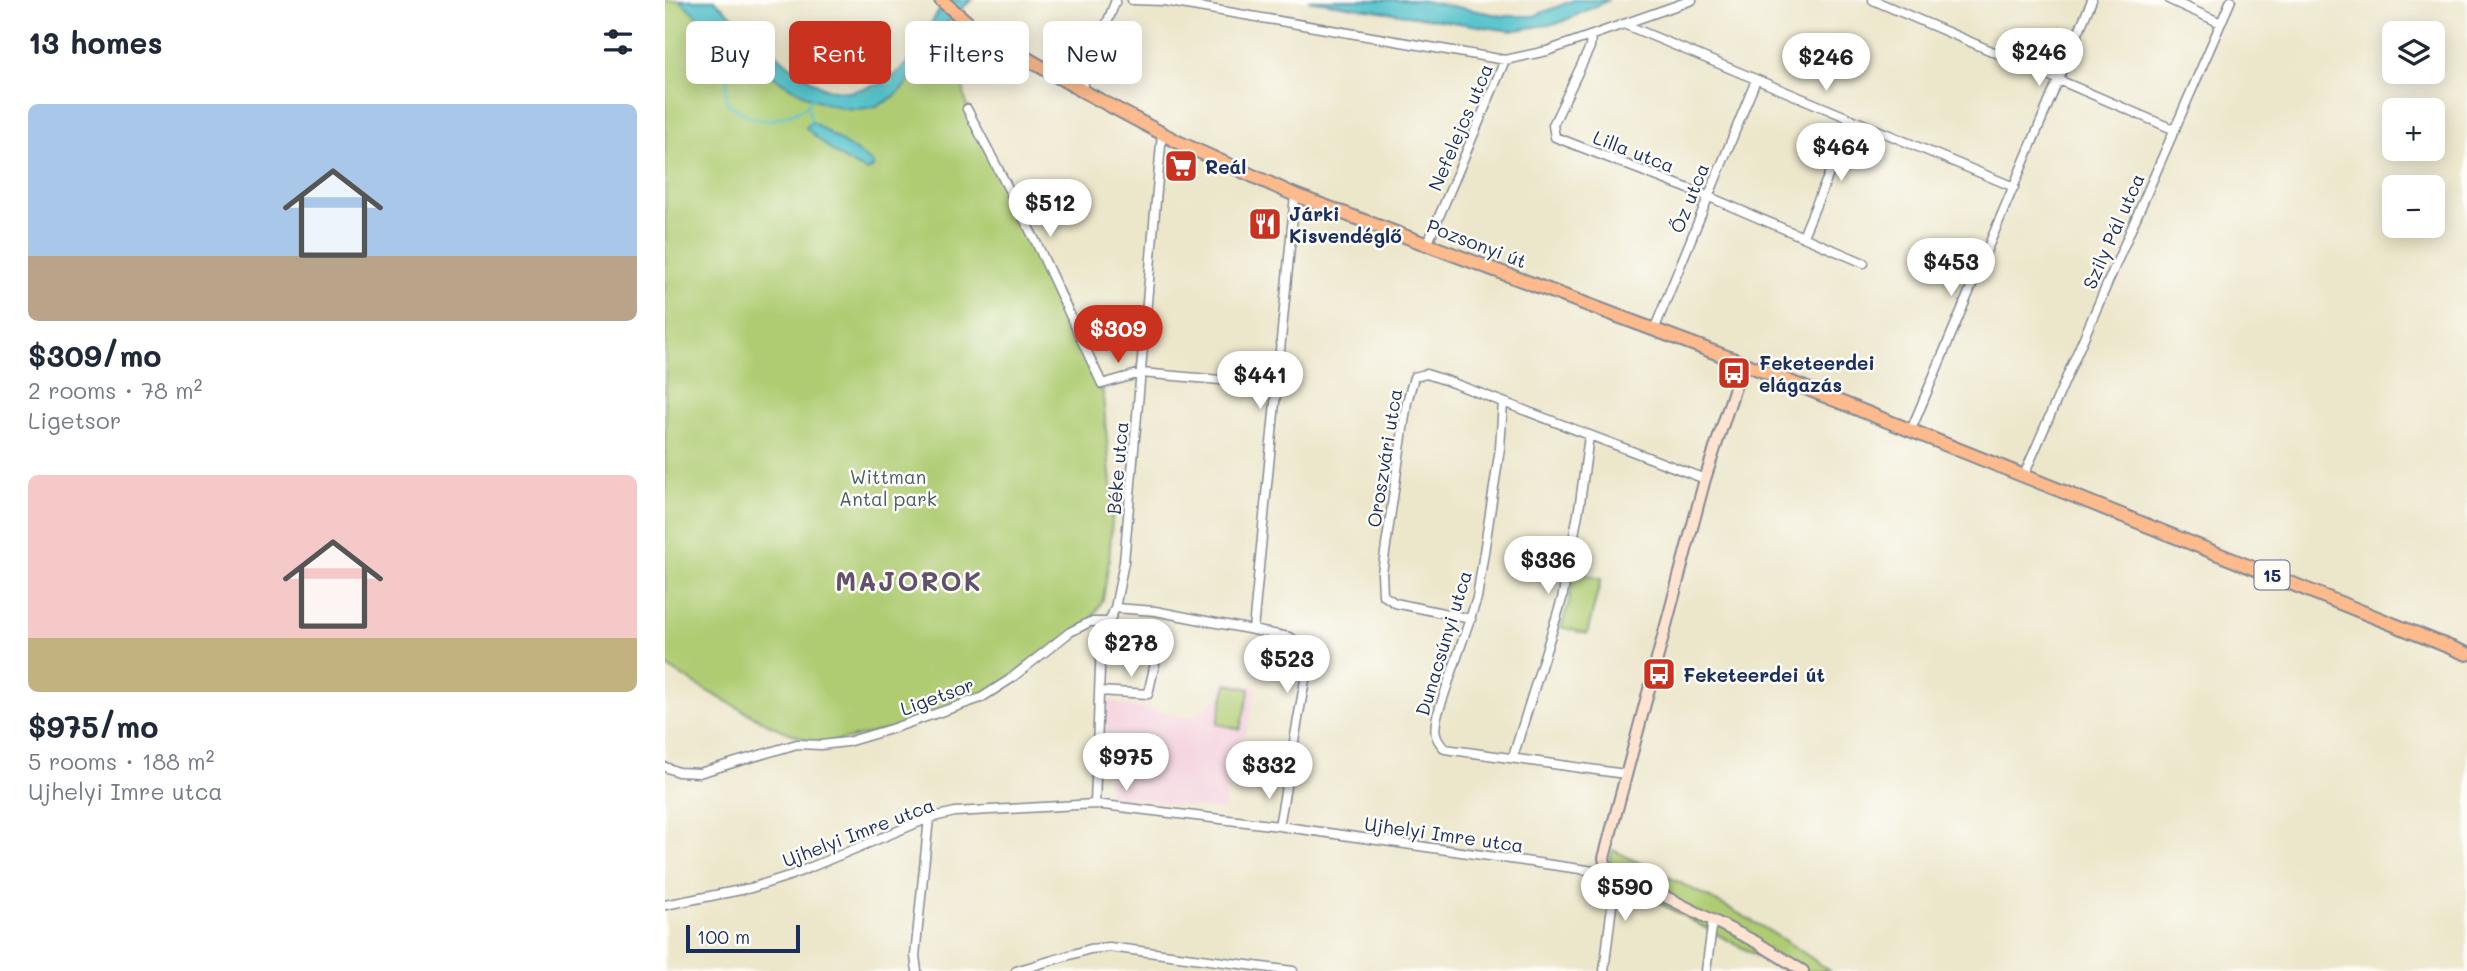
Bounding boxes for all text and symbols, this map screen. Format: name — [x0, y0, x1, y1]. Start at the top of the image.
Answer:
chip: Buy — [686, 21, 775, 84]
chip: Rent — [789, 21, 891, 84]
chip: Filters — [905, 21, 1029, 84]
chip: New — [1043, 21, 1142, 84]
map controls — [2382, 21, 2445, 238]
button: layers — [2382, 21, 2445, 84]
text: 13 homes — [28, 22, 163, 62]
icon: filters — [599, 23, 637, 61]
pin: $246 — [1998, 28, 2080, 88]
pin: $246 — [1785, 34, 1867, 93]
text: $246 — [2011, 36, 2067, 66]
text: $246 — [1798, 41, 1854, 71]
street label: Nefelejcs utca — [1422, 59, 1498, 195]
button: + — [2382, 98, 2445, 161]
street label: Lilla utca — [1590, 124, 1678, 178]
pin: $464 — [1800, 124, 1882, 183]
text: $464 — [1812, 131, 1870, 161]
supermarket icon: Reál — [1162, 147, 1200, 185]
icon: home — [270, 150, 396, 276]
place label: Reál — [1205, 154, 1246, 179]
street label: Őz utca — [1664, 159, 1714, 237]
street label: Szily Pál utca — [2076, 169, 2150, 293]
button: − — [2382, 175, 2445, 238]
pin: $512 — [1009, 180, 1091, 239]
text: $512 — [1025, 187, 1075, 217]
place label: Járki Kisvendéglő — [1289, 201, 1402, 248]
restaurant icon: Járki Kisvendéglő — [1246, 205, 1284, 243]
street label: Pozsonyi út — [1423, 213, 1531, 273]
pin: $453 — [1910, 238, 1992, 298]
text: $453 — [1923, 246, 1979, 276]
pin: $309 — [1077, 306, 1159, 365]
text: $309 — [1090, 313, 1146, 343]
text: $309/mo — [28, 335, 161, 375]
place label: Feketeerdei elágazás — [1759, 350, 1875, 397]
pin: $441 — [1219, 352, 1301, 411]
bus stop icon: Feketeerdei elágazás — [1715, 354, 1753, 392]
text: $441 — [1233, 359, 1287, 389]
text: 2 rooms · 78 m² — [28, 375, 202, 405]
street label: Oroszvári utca — [1361, 387, 1407, 529]
text: Ligetsor — [28, 405, 121, 435]
street label: Béke utca — [1100, 420, 1134, 516]
park label: Wittman Antal park — [839, 464, 937, 511]
icon: home — [270, 521, 396, 647]
pin: $336 — [1507, 536, 1589, 596]
text: $336 — [1520, 544, 1576, 574]
road number: 15 — [2255, 560, 2289, 590]
district label: MAJOROK — [835, 564, 983, 598]
street label: Dunacsúnyi utca — [1409, 567, 1477, 719]
pin: $278 — [1090, 620, 1172, 679]
text: $278 — [1104, 627, 1158, 657]
pin: $523 — [1246, 636, 1328, 695]
text: $523 — [1260, 643, 1314, 673]
bus stop icon: Feketeerdei út — [1640, 655, 1678, 693]
place label: Feketeerdei út — [1683, 662, 1825, 687]
street label: Ligetsor — [897, 671, 977, 721]
text: $975/mo — [28, 706, 158, 746]
pin: $975 — [1085, 734, 1167, 793]
text: $975 — [1099, 741, 1153, 771]
pin: $332 — [1228, 742, 1310, 801]
text: 5 rooms · 188 m² — [28, 746, 214, 776]
text: $332 — [1242, 749, 1296, 779]
text: Ujhelyi Imre utca — [28, 776, 223, 806]
street label: Ujhelyi Imre utca — [778, 792, 938, 872]
street label: Ujhelyi Imre utca — [1363, 810, 1525, 858]
pin: $590 — [1584, 864, 1666, 923]
text: $590 — [1597, 871, 1653, 901]
scale bar — [686, 922, 800, 954]
text: 100 m — [697, 924, 750, 949]

